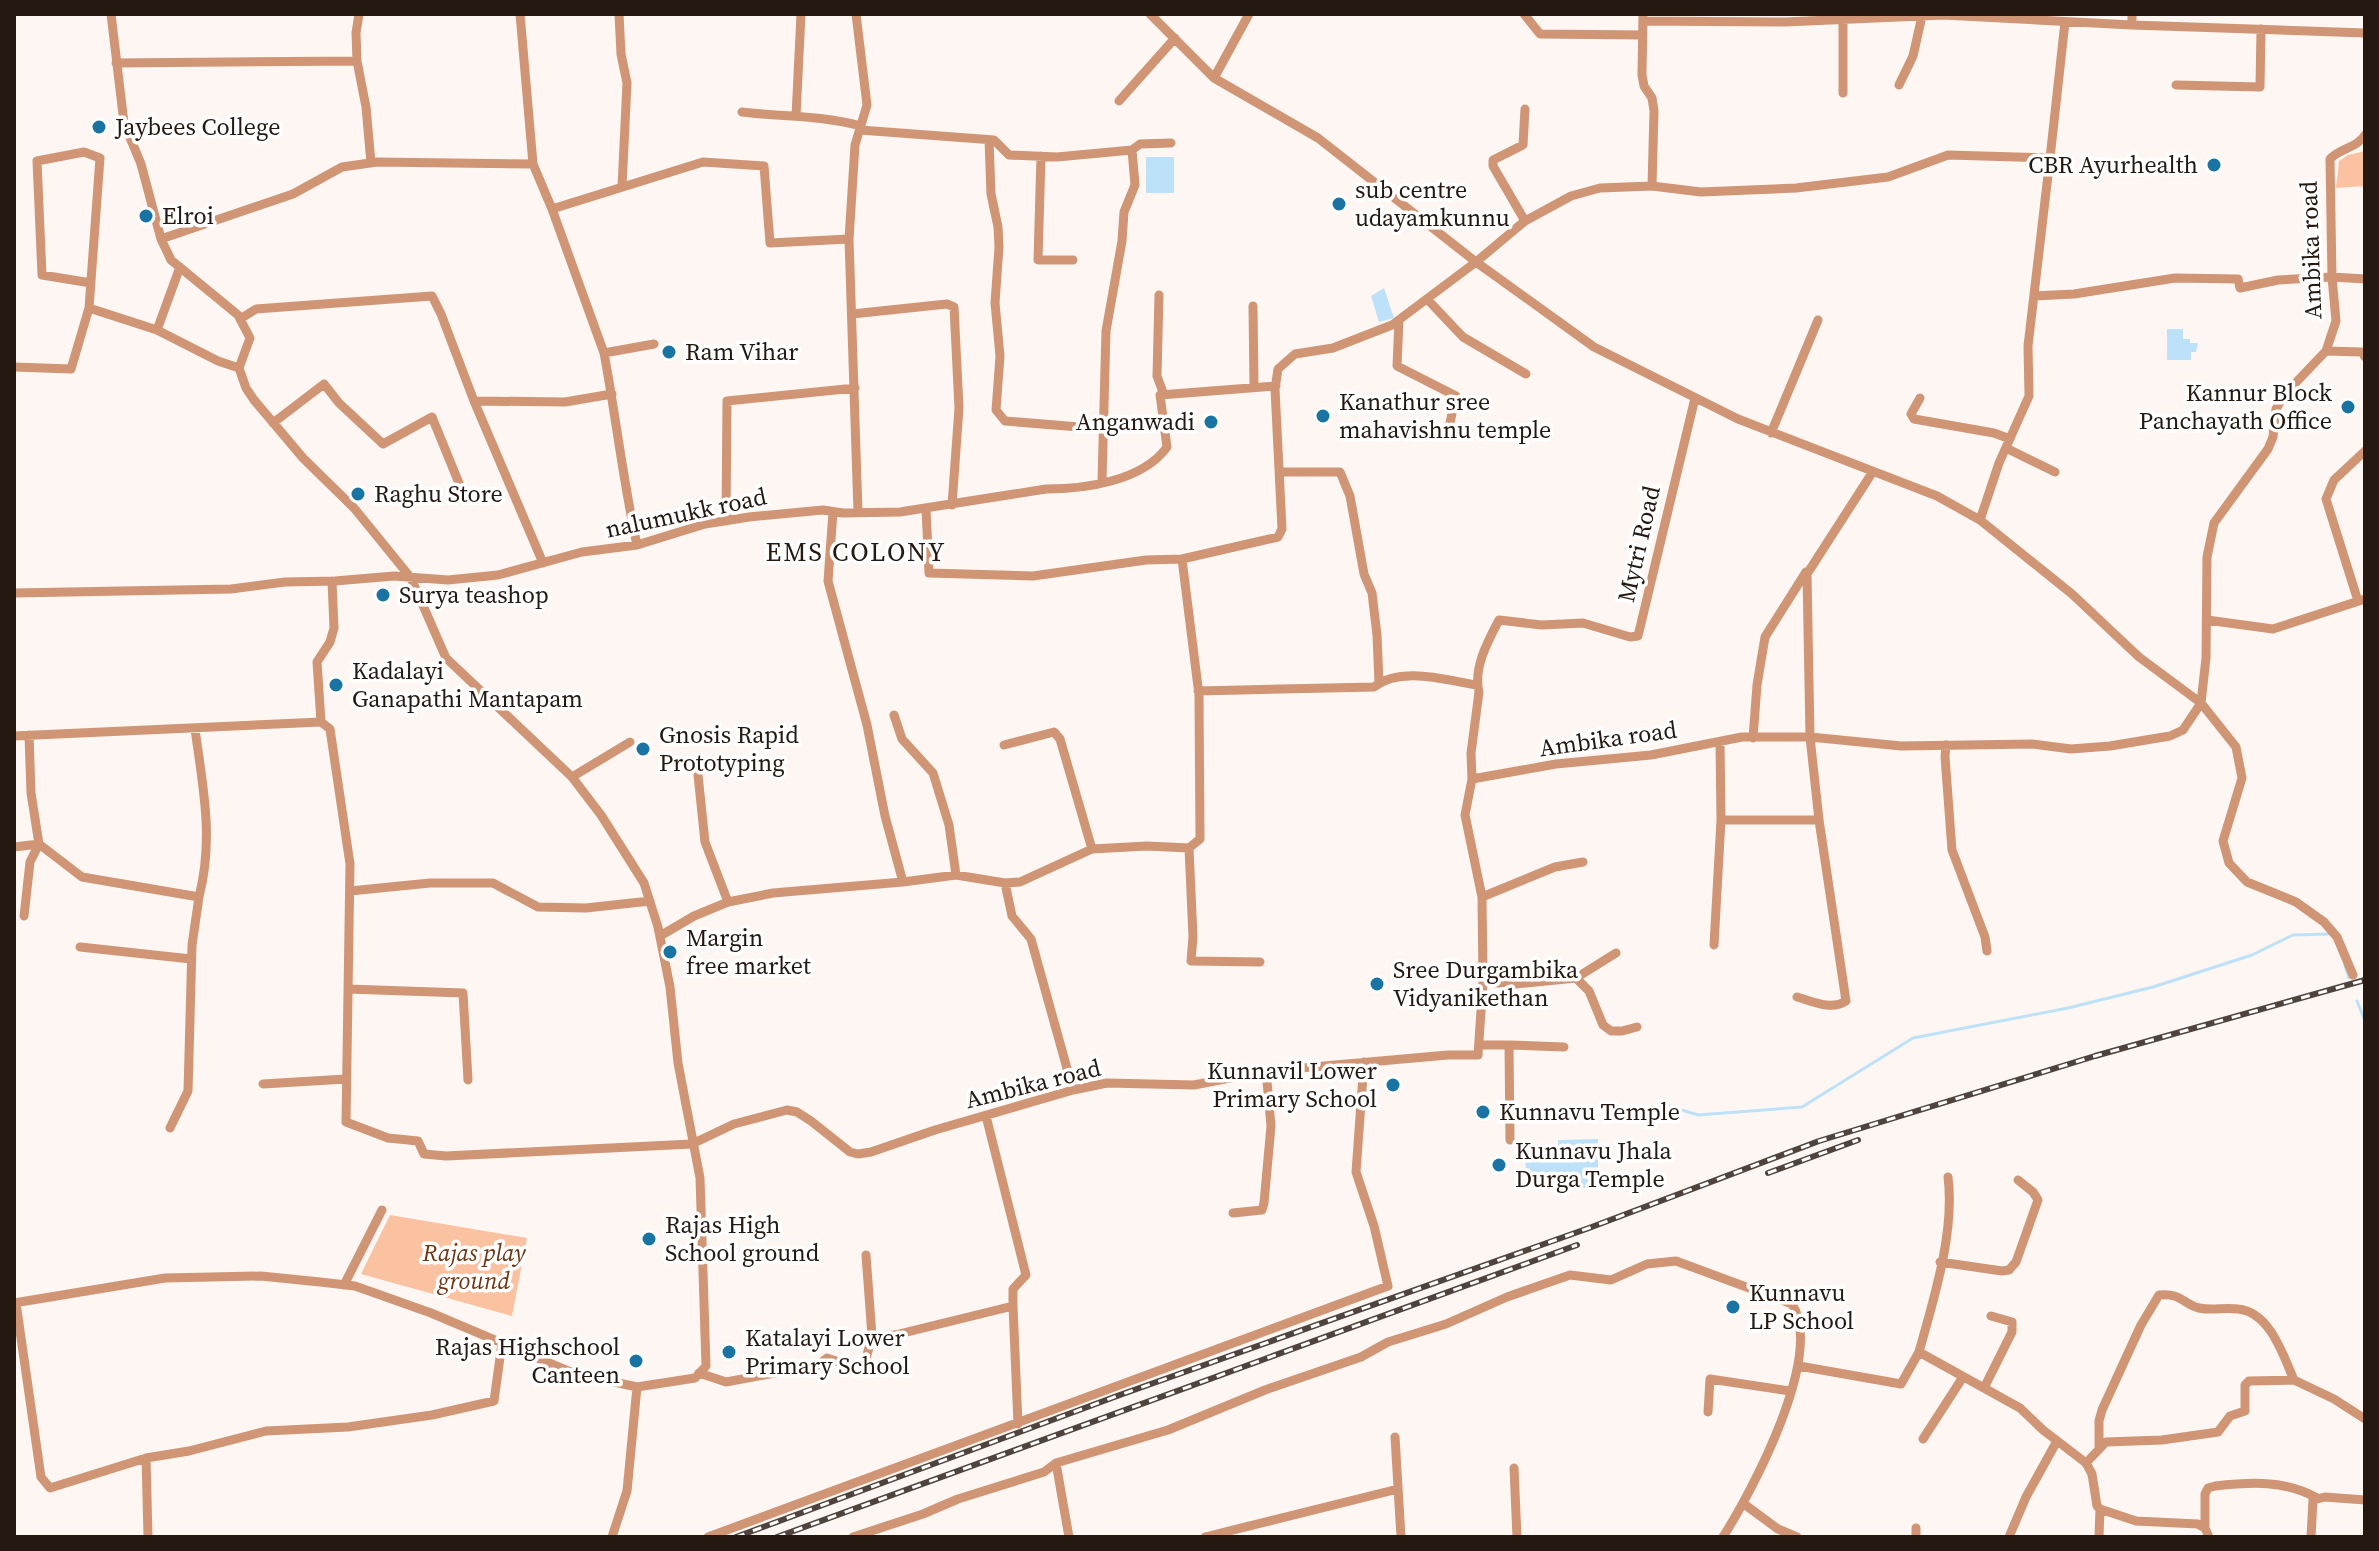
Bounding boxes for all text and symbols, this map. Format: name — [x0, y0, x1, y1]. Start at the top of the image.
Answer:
place label: Jaybees College — [114, 110, 281, 143]
marker: Jaybees College — [90, 118, 108, 136]
place label: CBR Ayurhealth — [2028, 148, 2198, 181]
marker: CBR Ayurhealth — [2205, 156, 2223, 174]
place label: sub centre udayamkunnu — [1355, 173, 1510, 234]
street label: Ambika road — [2292, 180, 2329, 320]
marker: sub centre udayamkunnu — [1330, 195, 1348, 213]
place label: Elroi — [162, 199, 214, 232]
marker: Elroi — [137, 207, 155, 225]
place label: Ram Vihar — [685, 335, 799, 368]
marker: Ram Vihar — [660, 343, 678, 361]
place label: Kannur Block Panchayath Office — [2139, 376, 2333, 437]
place label: Kanathur sree mahavishnu temple — [1339, 385, 1551, 446]
marker: Kannur Block Panchayath Office — [2339, 398, 2357, 416]
place label: Anganwadi — [1076, 405, 1195, 438]
marker: Kanathur sree mahavishnu temple — [1314, 407, 1332, 425]
marker: Anganwadi — [1202, 413, 1220, 431]
place label: Raghu Store — [374, 477, 503, 510]
street label: nalumukk road — [602, 479, 770, 546]
street label: Mytri Road — [1609, 482, 1668, 605]
marker: Raghu Store — [349, 485, 367, 503]
district label: EMS COLONY — [765, 534, 947, 570]
place label: Surya teashop — [399, 578, 549, 611]
marker: Surya teashop — [374, 586, 392, 604]
place label: Kadalayi Ganapathi Mantapam — [352, 654, 583, 715]
marker: Kadalayi Ganapathi Mantapam — [327, 676, 345, 694]
street label: Ambika road — [1537, 712, 1679, 764]
place label: Gnosis Rapid Prototyping — [659, 718, 799, 779]
marker: Gnosis Rapid Prototyping — [634, 740, 652, 758]
place label: Margin free market — [686, 921, 811, 982]
marker: Margin free market — [661, 943, 679, 961]
place label: Sree Durgambika Vidyanikethan — [1393, 953, 1579, 1014]
marker: Sree Durgambika Vidyanikethan — [1368, 975, 1386, 993]
street label: Ambika road — [962, 1051, 1104, 1116]
place label: Kunnavil Lower Primary School — [1207, 1054, 1377, 1115]
marker: Kunnavil Lower Primary School — [1384, 1076, 1402, 1094]
place label: Kunnavu Temple — [1499, 1095, 1680, 1128]
marker: Kunnavu Temple — [1474, 1103, 1492, 1121]
place label: Kunnavu Jhala Durga Temple — [1515, 1134, 1673, 1195]
marker: Kunnavu Jhala Durga Temple — [1490, 1156, 1508, 1174]
place label: Rajas High School ground — [665, 1208, 820, 1269]
marker: Rajas High School ground — [640, 1230, 658, 1248]
park label: Rajas play ground — [421, 1236, 526, 1297]
place label: Kunnavu LP School — [1749, 1276, 1854, 1337]
marker: Kunnavu LP School — [1724, 1298, 1742, 1316]
place label: Katalayi Lower Primary School — [745, 1321, 910, 1382]
place label: Rajas Highschool Canteen — [435, 1330, 620, 1391]
marker: Katalayi Lower Primary School — [720, 1343, 738, 1361]
marker: Rajas Highschool Canteen — [627, 1352, 645, 1370]

